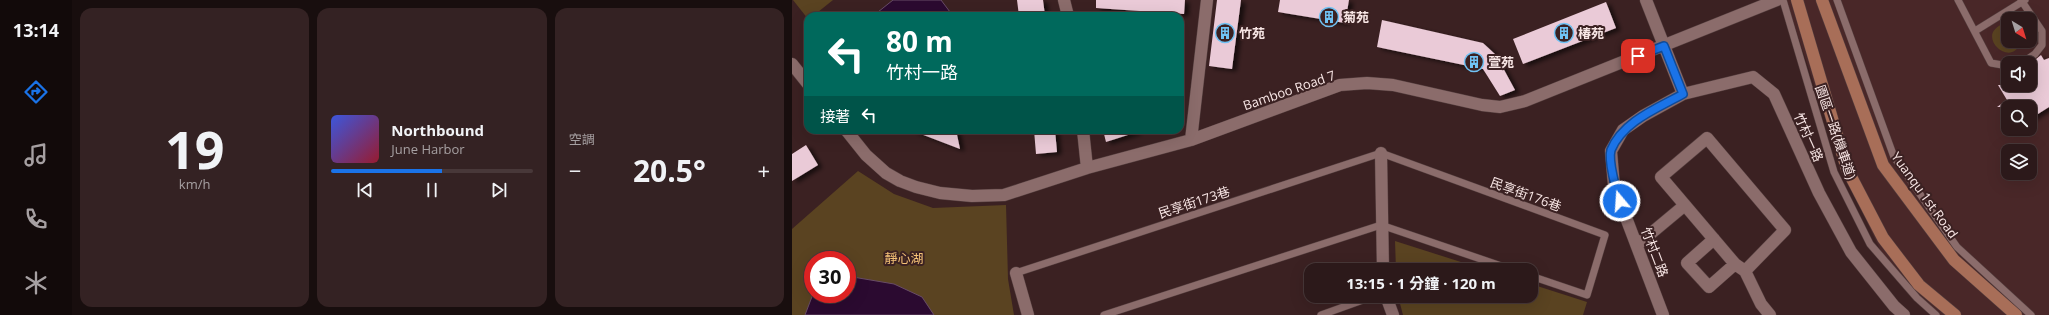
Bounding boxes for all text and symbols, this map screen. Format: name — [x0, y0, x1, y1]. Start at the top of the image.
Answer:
building icon: 菊苑 — [1318, 6, 1340, 28]
place label: 菊苑 — [1343, 8, 1369, 26]
north arrow — [2001, 12, 2037, 48]
map controls — [2001, 12, 2037, 180]
text: 13:14 — [13, 18, 59, 42]
text: 80 m — [886, 22, 953, 60]
building icon: 竹苑 — [1214, 22, 1236, 44]
building icon: 椿苑 — [1553, 22, 1575, 44]
place label: 竹苑 — [1239, 24, 1265, 42]
place label: 椿苑 — [1578, 24, 1604, 42]
icon: left — [820, 28, 872, 80]
pin — [1621, 39, 1655, 73]
icon: arrive — [1627, 45, 1649, 67]
building icon: 萱苑 — [1463, 51, 1485, 73]
place label: 萱苑 — [1488, 53, 1514, 71]
button: sound — [2001, 56, 2037, 92]
text: 竹村一路 — [886, 60, 958, 84]
street label: Bamboo Road 7 — [1240, 66, 1338, 114]
icon: directions — [22, 78, 50, 106]
street label: 園區一路(機車道) — [1811, 82, 1861, 182]
button: search — [2001, 100, 2037, 136]
icon: left — [858, 104, 880, 126]
text: 接著 — [820, 106, 850, 126]
street label: 竹村一路 — [1790, 110, 1828, 164]
text: 19 — [165, 113, 224, 184]
text: Northbound — [391, 120, 484, 140]
text: 空調 — [569, 130, 595, 148]
text: June Harbor — [391, 140, 465, 158]
icon: music — [22, 141, 50, 169]
button: layers — [2001, 144, 2037, 180]
street label: Yuanqu 1st Road — [1888, 148, 1962, 242]
text: 20.5° — [633, 150, 706, 191]
text: − — [569, 155, 581, 185]
text: + — [757, 155, 770, 185]
street label: 民享街176巷 — [1488, 173, 1564, 215]
text: km/h — [179, 175, 210, 193]
icon: previous — [354, 179, 376, 201]
icon: pause — [421, 179, 443, 201]
icon: next — [488, 179, 510, 201]
position arrow — [1599, 180, 1641, 222]
street label: 民享街173巷 — [1156, 182, 1232, 222]
icon: phone — [22, 205, 50, 233]
street label: 竹村二路 — [1637, 224, 1673, 280]
park label: 靜心湖 — [884, 249, 924, 267]
speed limit sign: 30 — [804, 251, 856, 303]
icon: climate — [22, 269, 50, 297]
text: 13:15 · 1 分鐘 · 120 m — [1346, 273, 1496, 293]

